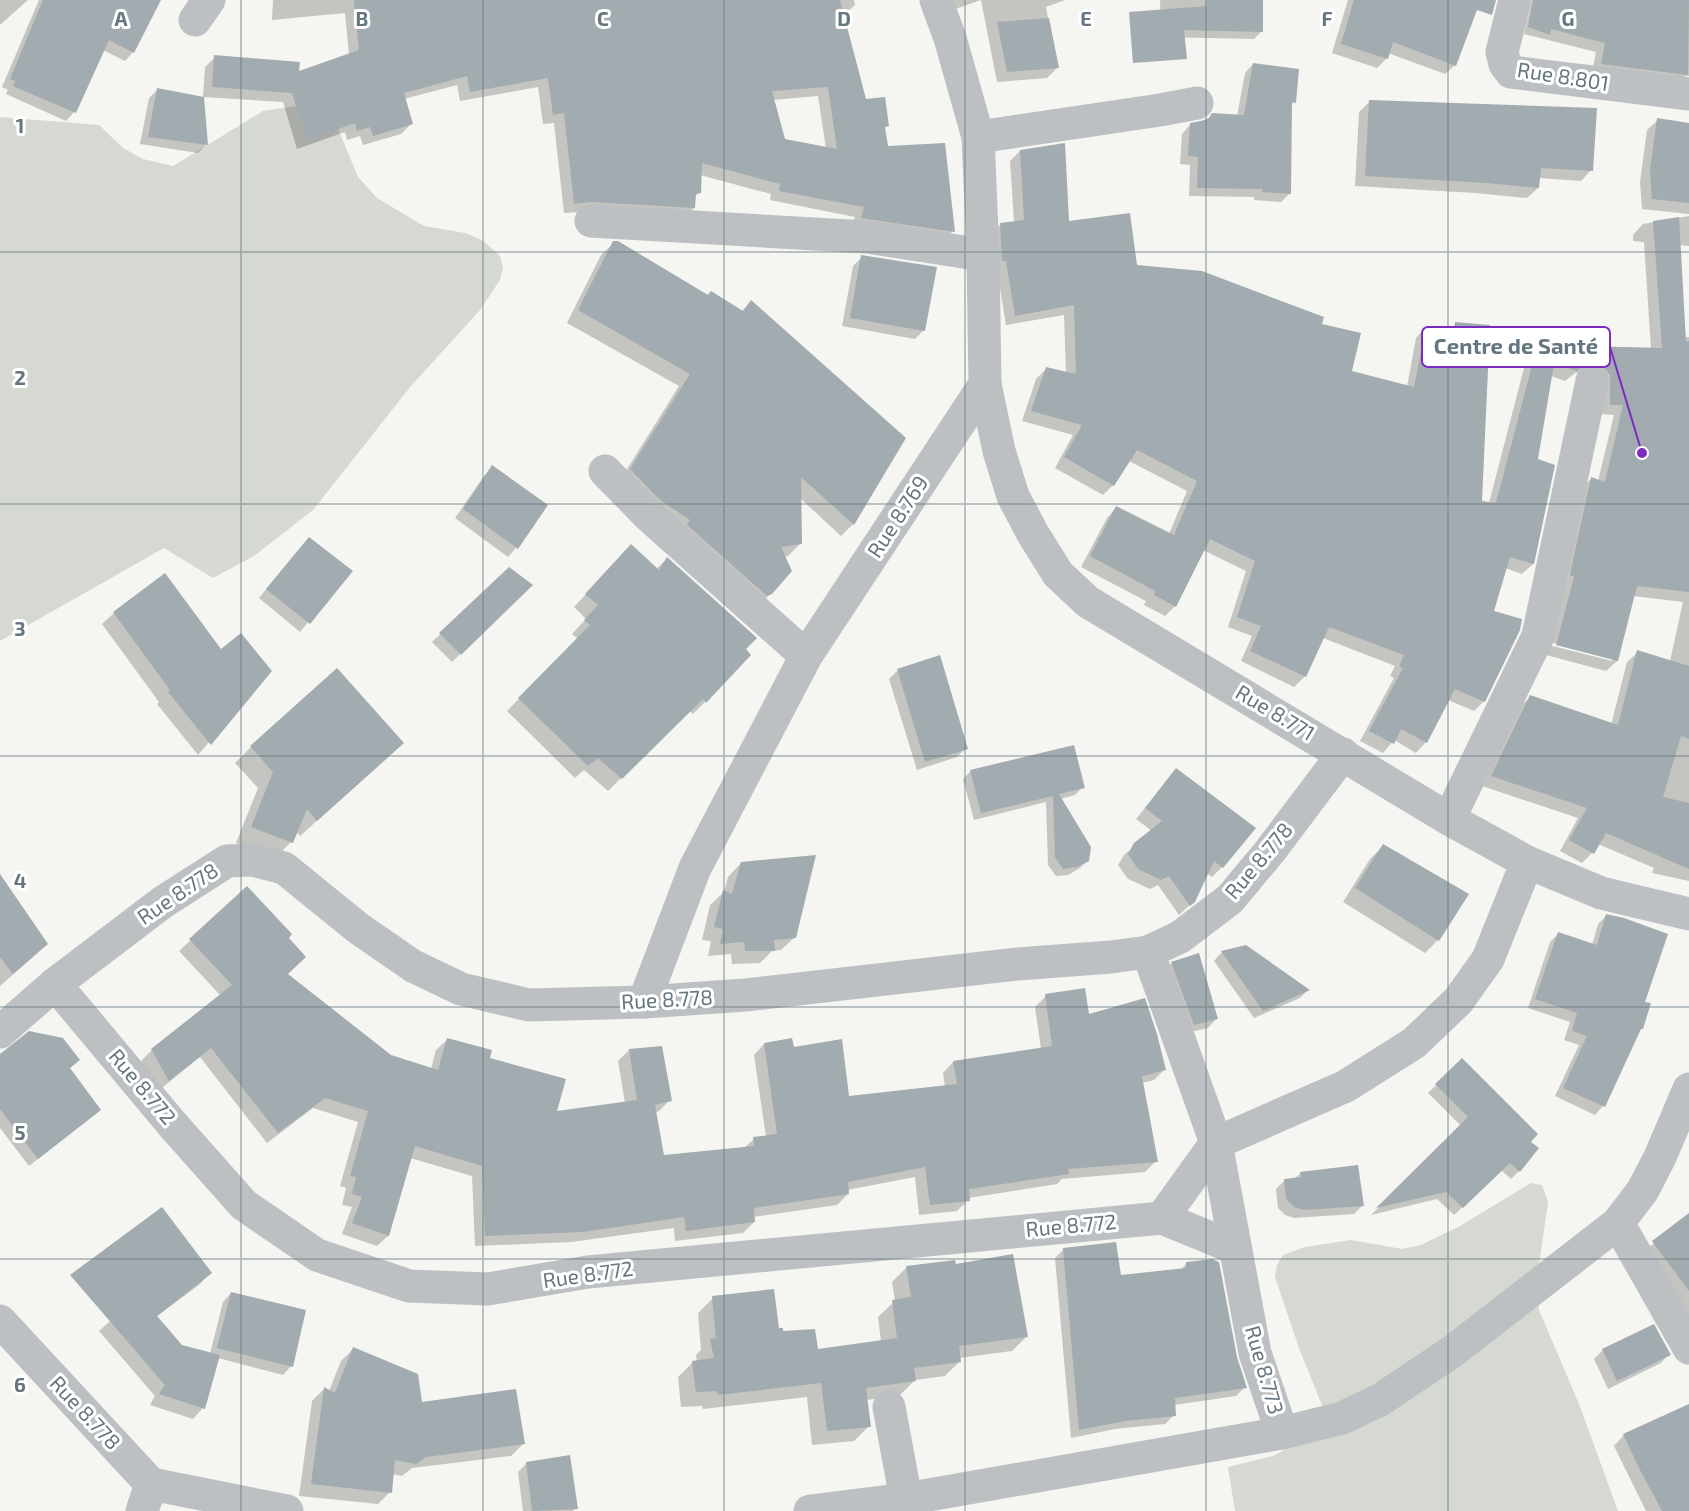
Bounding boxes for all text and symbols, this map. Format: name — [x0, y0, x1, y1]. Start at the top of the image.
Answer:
text: A — [114, 6, 128, 30]
text: B — [356, 6, 368, 30]
text: C — [597, 6, 609, 30]
text: D — [837, 6, 851, 30]
text: E — [1080, 6, 1092, 30]
text: F — [1321, 6, 1333, 30]
text: G — [1562, 6, 1574, 30]
street label: Rue 8.801 — [1516, 56, 1611, 95]
text: 1 — [16, 113, 24, 137]
callout: Centre de Santé — [1422, 327, 1610, 367]
text: Centre de Santé — [1434, 332, 1598, 358]
text: 2 — [14, 365, 26, 389]
street label: Rue 8.769 — [861, 471, 932, 562]
text: 3 — [14, 616, 26, 640]
street label: Rue 8.771 — [1232, 678, 1320, 745]
street label: Rue 8.778 — [1219, 817, 1297, 903]
street label: Rue 8.778 — [132, 857, 222, 929]
text: 4 — [14, 868, 27, 892]
street label: Rue 8.778 — [620, 984, 713, 1013]
street label: Rue 8.772 — [104, 1043, 182, 1129]
text: 5 — [14, 1120, 26, 1144]
street label: Rue 8.772 — [1024, 1208, 1117, 1241]
street label: Rue 8.772 — [541, 1255, 635, 1292]
street label: Rue 8.773 — [1241, 1322, 1290, 1417]
street label: Rue 8.778 — [46, 1370, 127, 1454]
text: 6 — [14, 1372, 26, 1396]

